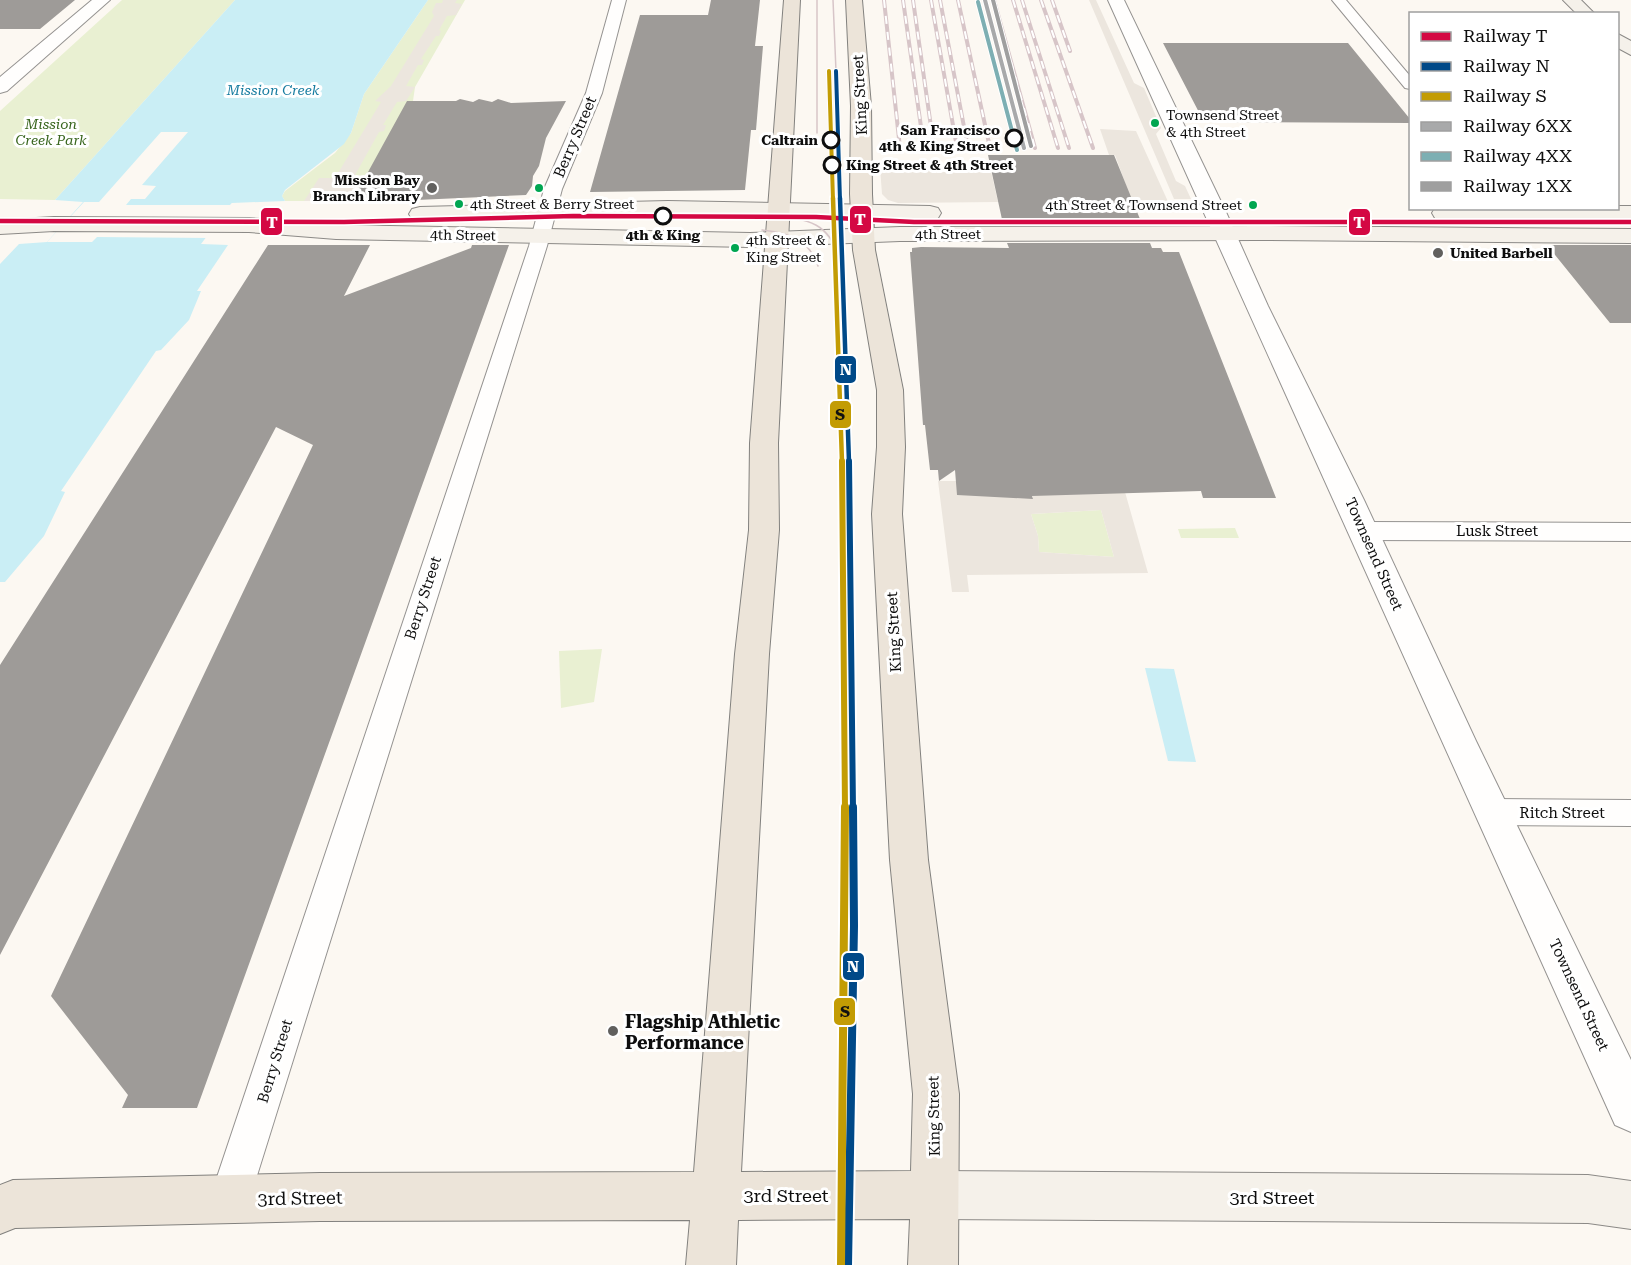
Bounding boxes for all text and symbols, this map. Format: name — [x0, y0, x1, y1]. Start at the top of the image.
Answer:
legend — [1409, 12, 1619, 210]
text: Railway T — [1463, 25, 1548, 46]
street label: King Street — [849, 54, 871, 136]
text: Railway N — [1463, 55, 1550, 76]
water label: Mission Creek — [226, 82, 320, 98]
text: Railway S — [1463, 85, 1547, 106]
street label: Berry Street — [550, 93, 600, 180]
place label: Townsend Street & 4th Street — [1166, 107, 1279, 140]
text: Railway 6XX — [1463, 115, 1572, 136]
park label: Mission Creek Park — [15, 116, 87, 148]
marker: Townsend Street & 4th Street — [1149, 117, 1161, 129]
place label: San Francisco 4th & King Street — [879, 122, 1000, 154]
marker: San Francisco 4th & King Street — [1005, 129, 1023, 147]
marker: Caltrain — [822, 131, 840, 149]
place label: Caltrain — [761, 132, 819, 148]
text: Railway 4XX — [1463, 145, 1572, 166]
marker: King Street & 4th Street — [823, 156, 841, 174]
place label: King Street & 4th Street — [846, 157, 1014, 173]
place label: Mission Bay Branch Library — [313, 172, 421, 204]
text: Railway 1XX — [1463, 175, 1572, 196]
marker: Mission Bay Branch Library — [425, 181, 439, 195]
unlabelled marker — [533, 182, 545, 194]
place label: 4th Street & Berry Street — [470, 196, 634, 212]
place label: 4th Street & Townsend Street — [1045, 197, 1242, 213]
marker: 4th Street & Berry Street — [453, 198, 465, 210]
marker: 4th Street & Townsend Street — [1247, 199, 1259, 211]
line badge: T — [849, 205, 872, 234]
line badge: T — [260, 207, 283, 236]
marker: 4th & King — [654, 207, 672, 225]
line badge: T — [1348, 208, 1371, 236]
text: T — [854, 210, 866, 229]
text: T — [266, 213, 278, 232]
text: T — [1353, 213, 1365, 232]
street label: 4th Street — [430, 226, 496, 244]
street label: 4th Street — [915, 226, 981, 242]
place label: 4th & King — [626, 227, 701, 243]
place label: 4th Street & King Street — [746, 232, 826, 265]
marker: 4th Street & King Street — [729, 242, 741, 254]
place label: United Barbell — [1450, 245, 1553, 261]
marker: United Barbell — [1431, 246, 1445, 260]
line badge: N — [834, 355, 857, 384]
text: N — [840, 360, 852, 379]
line badge: S — [829, 400, 852, 429]
text: S — [835, 405, 845, 424]
street label: Townsend Street — [1341, 495, 1407, 613]
street label: Lusk Street — [1456, 522, 1538, 540]
street label: Berry Street — [401, 554, 445, 642]
street label: King Street — [883, 591, 905, 673]
street label: Ritch Street — [1519, 804, 1605, 822]
street label: Townsend Street — [1545, 936, 1613, 1054]
line badge: N — [842, 952, 865, 981]
text: N — [847, 957, 859, 976]
line badge: S — [833, 997, 856, 1026]
text: S — [840, 1002, 850, 1021]
place label: Flagship Athletic Performance — [625, 1011, 780, 1053]
street label: Berry Street — [254, 1017, 296, 1105]
marker: Flagship Athletic Performance — [606, 1024, 620, 1038]
street label: King Street — [924, 1075, 944, 1157]
street label: 3rd Street — [743, 1185, 829, 1206]
street label: 3rd Street — [257, 1187, 343, 1209]
street label: 3rd Street — [1229, 1187, 1315, 1208]

